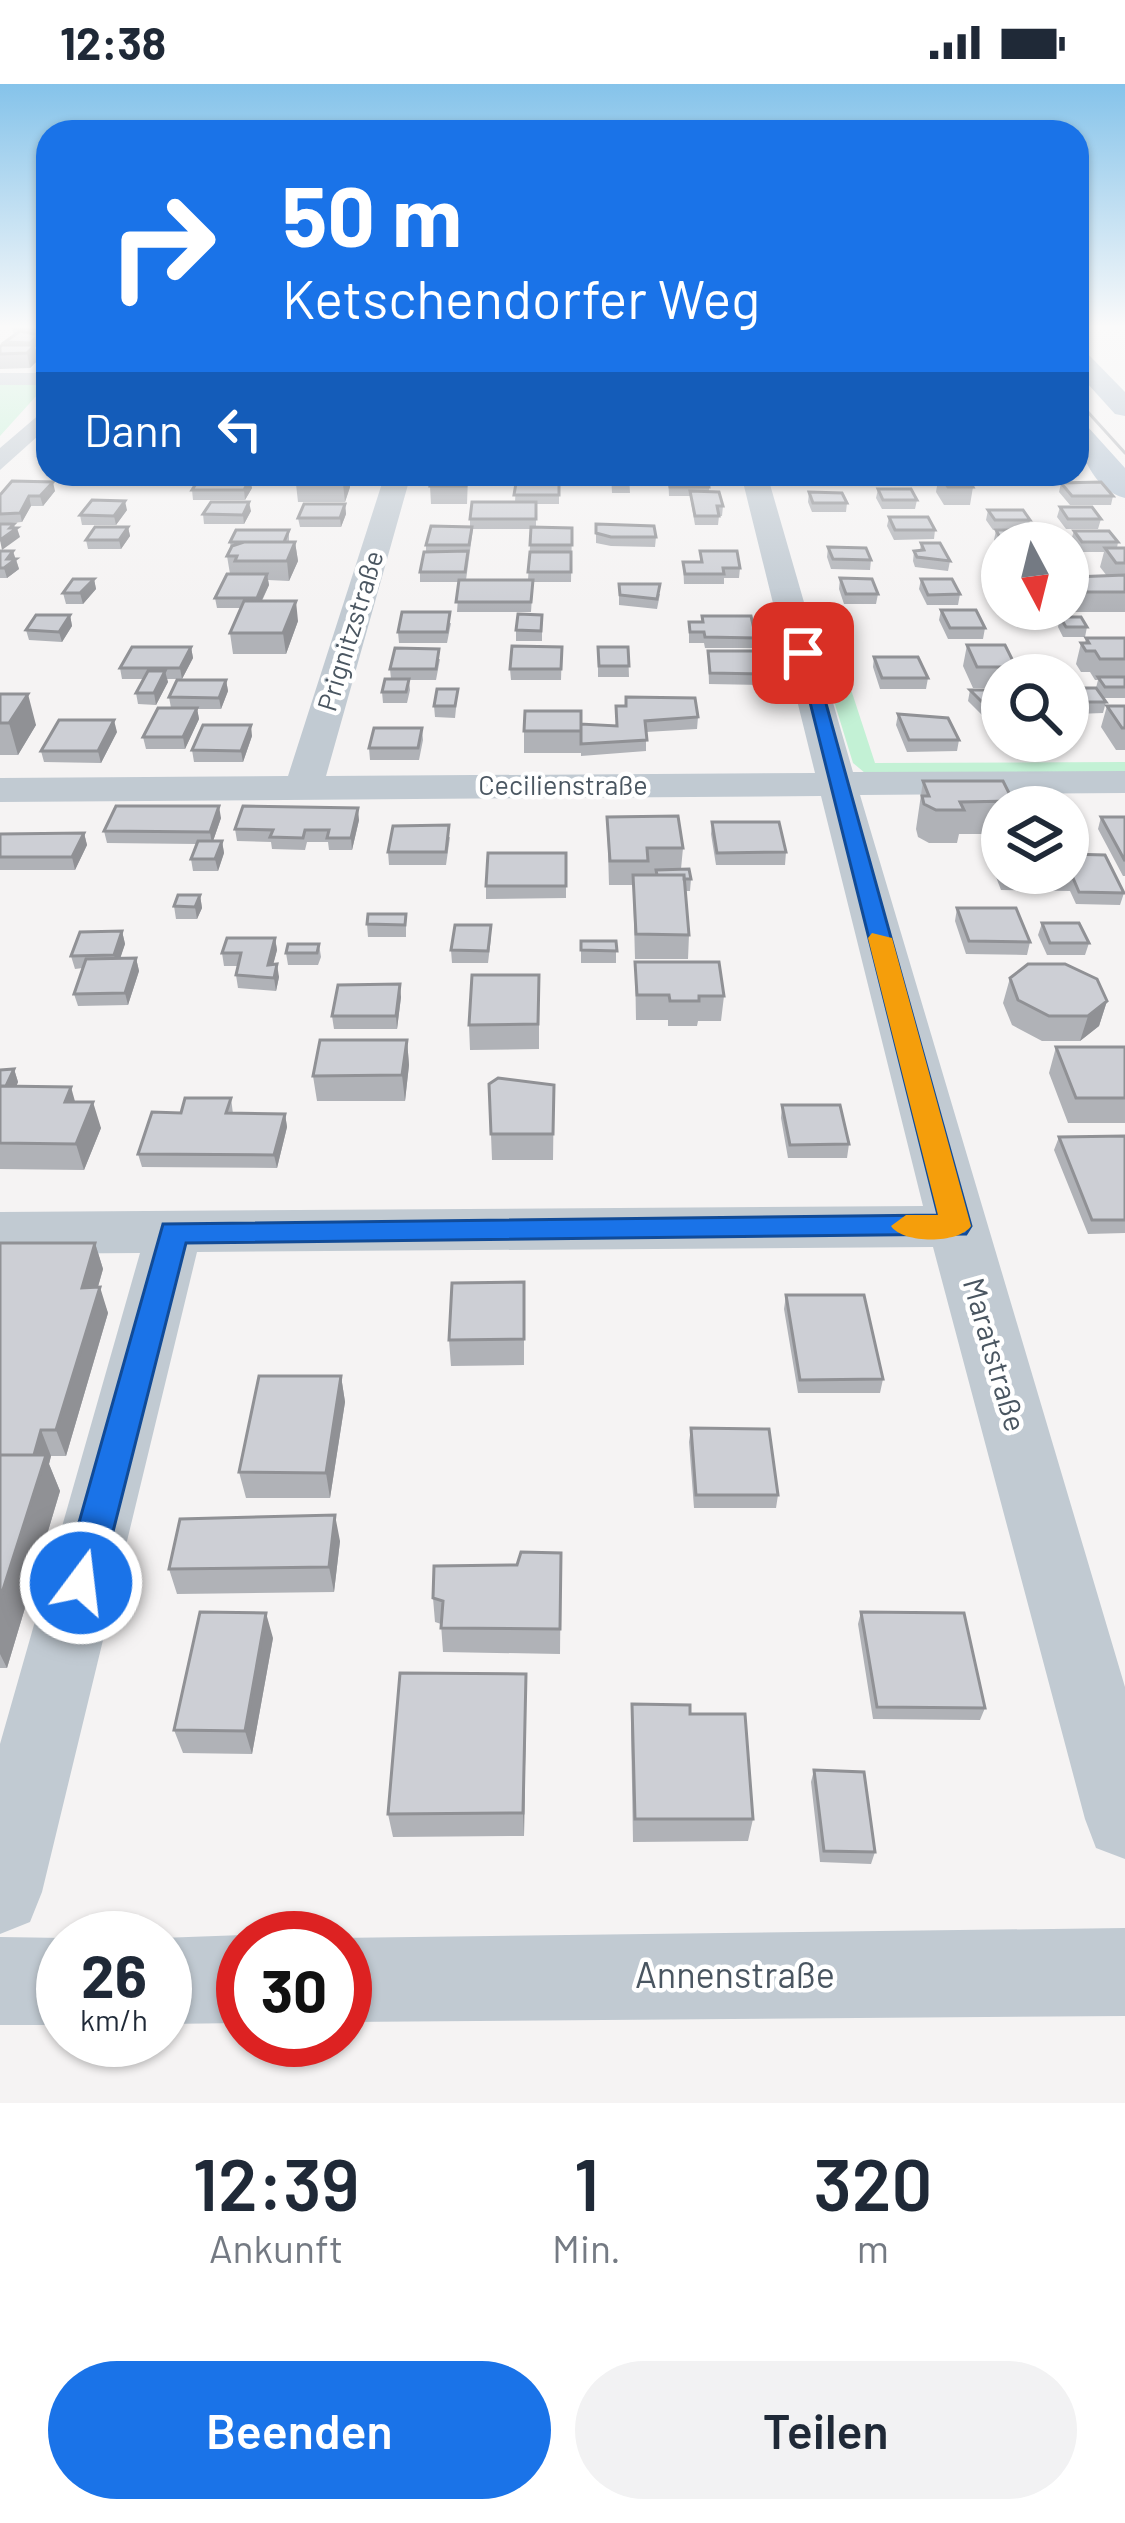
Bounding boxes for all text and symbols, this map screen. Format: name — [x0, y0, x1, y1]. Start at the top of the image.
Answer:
text: 12:38 — [60, 15, 166, 69]
text: 50 m — [282, 163, 462, 264]
icon: right — [84, 168, 240, 324]
text: Ketschendorfer Weg — [282, 265, 760, 330]
icon: left — [207, 396, 273, 462]
text: Dann — [84, 402, 183, 456]
north arrow — [981, 522, 1089, 630]
map controls — [981, 522, 1089, 894]
street label: Prignitzstraße — [309, 546, 389, 715]
pin — [752, 602, 854, 704]
icon: arrive — [770, 620, 836, 686]
button: search — [981, 654, 1089, 762]
street label: Cecilienstraße — [478, 768, 648, 800]
button: layers — [981, 786, 1089, 894]
street label: Maratstraße — [957, 1274, 1035, 1435]
position arrow — [18, 1520, 144, 1646]
speed limit sign: 30 — [216, 1911, 372, 2067]
text: 26 — [81, 1938, 147, 2010]
street label: Annenstraße — [635, 1952, 835, 1995]
text: km/h — [80, 2001, 148, 2037]
text: 12:39 — [193, 2139, 359, 2225]
text: 1 — [574, 2139, 599, 2225]
text: 320 — [814, 2139, 932, 2225]
text: Ankunft — [209, 2224, 343, 2271]
text: Min. — [552, 2224, 621, 2271]
text: m — [857, 2224, 889, 2271]
button: Beenden — [48, 2361, 551, 2499]
button: Teilen — [575, 2361, 1077, 2499]

